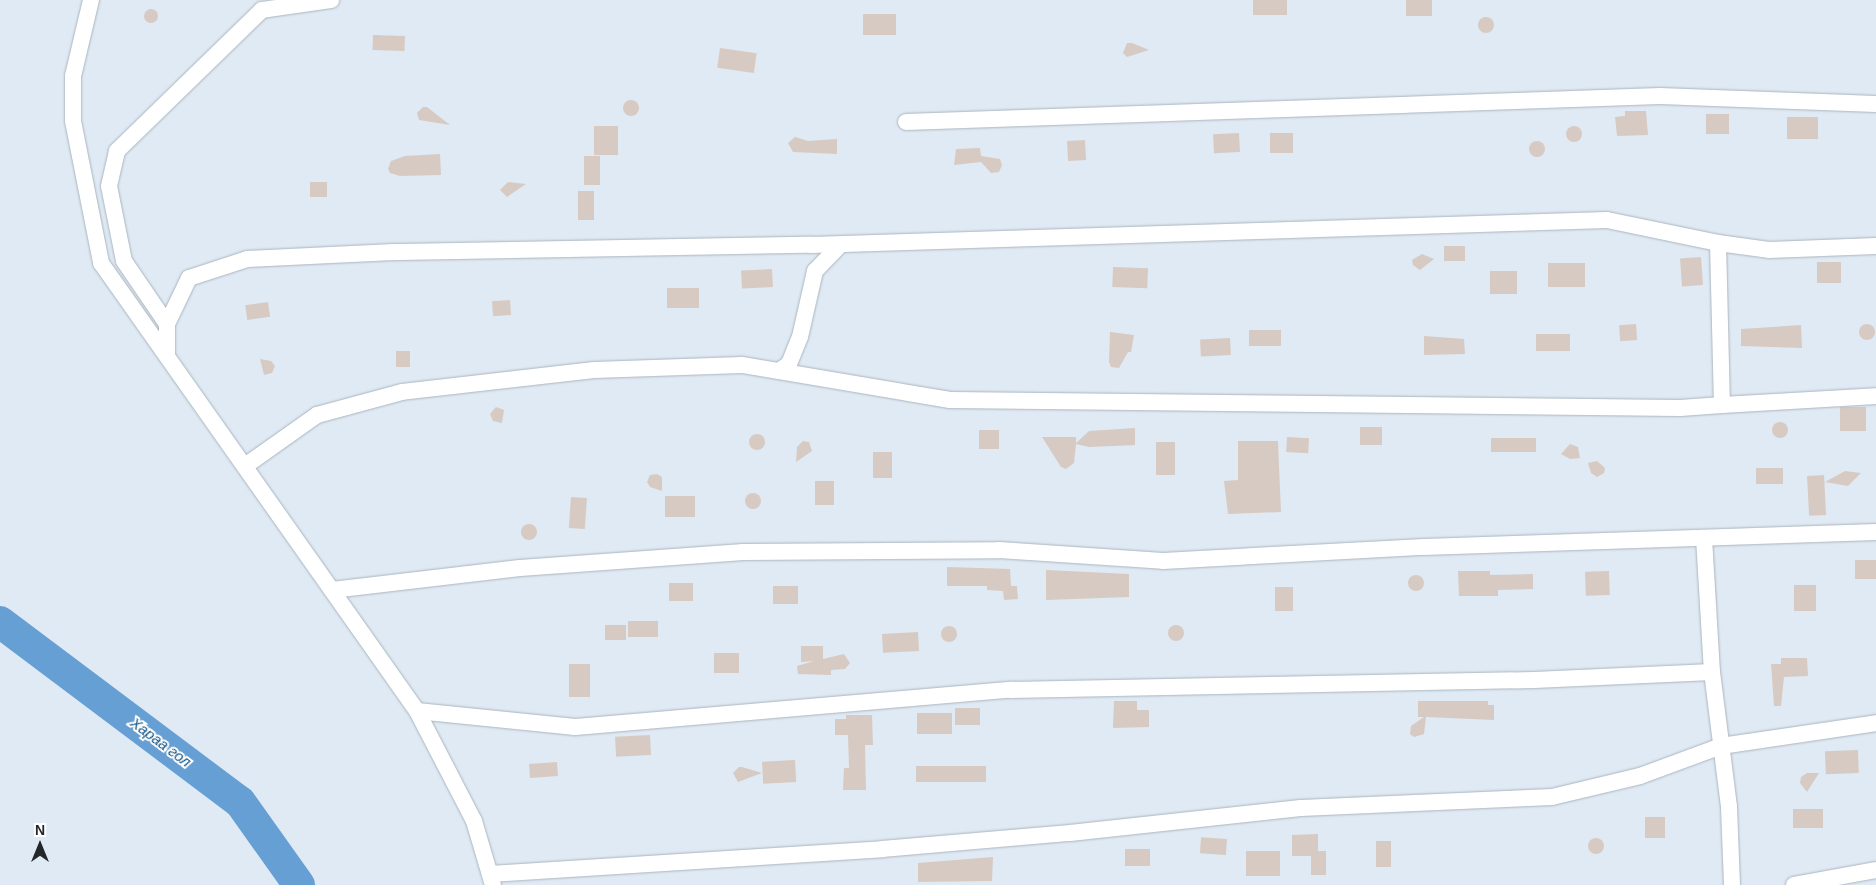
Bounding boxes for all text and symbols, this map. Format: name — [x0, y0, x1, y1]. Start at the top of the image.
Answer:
water label: Хараа гол — [127, 713, 195, 771]
north arrow — [15, 820, 65, 870]
text: N — [35, 822, 45, 838]

